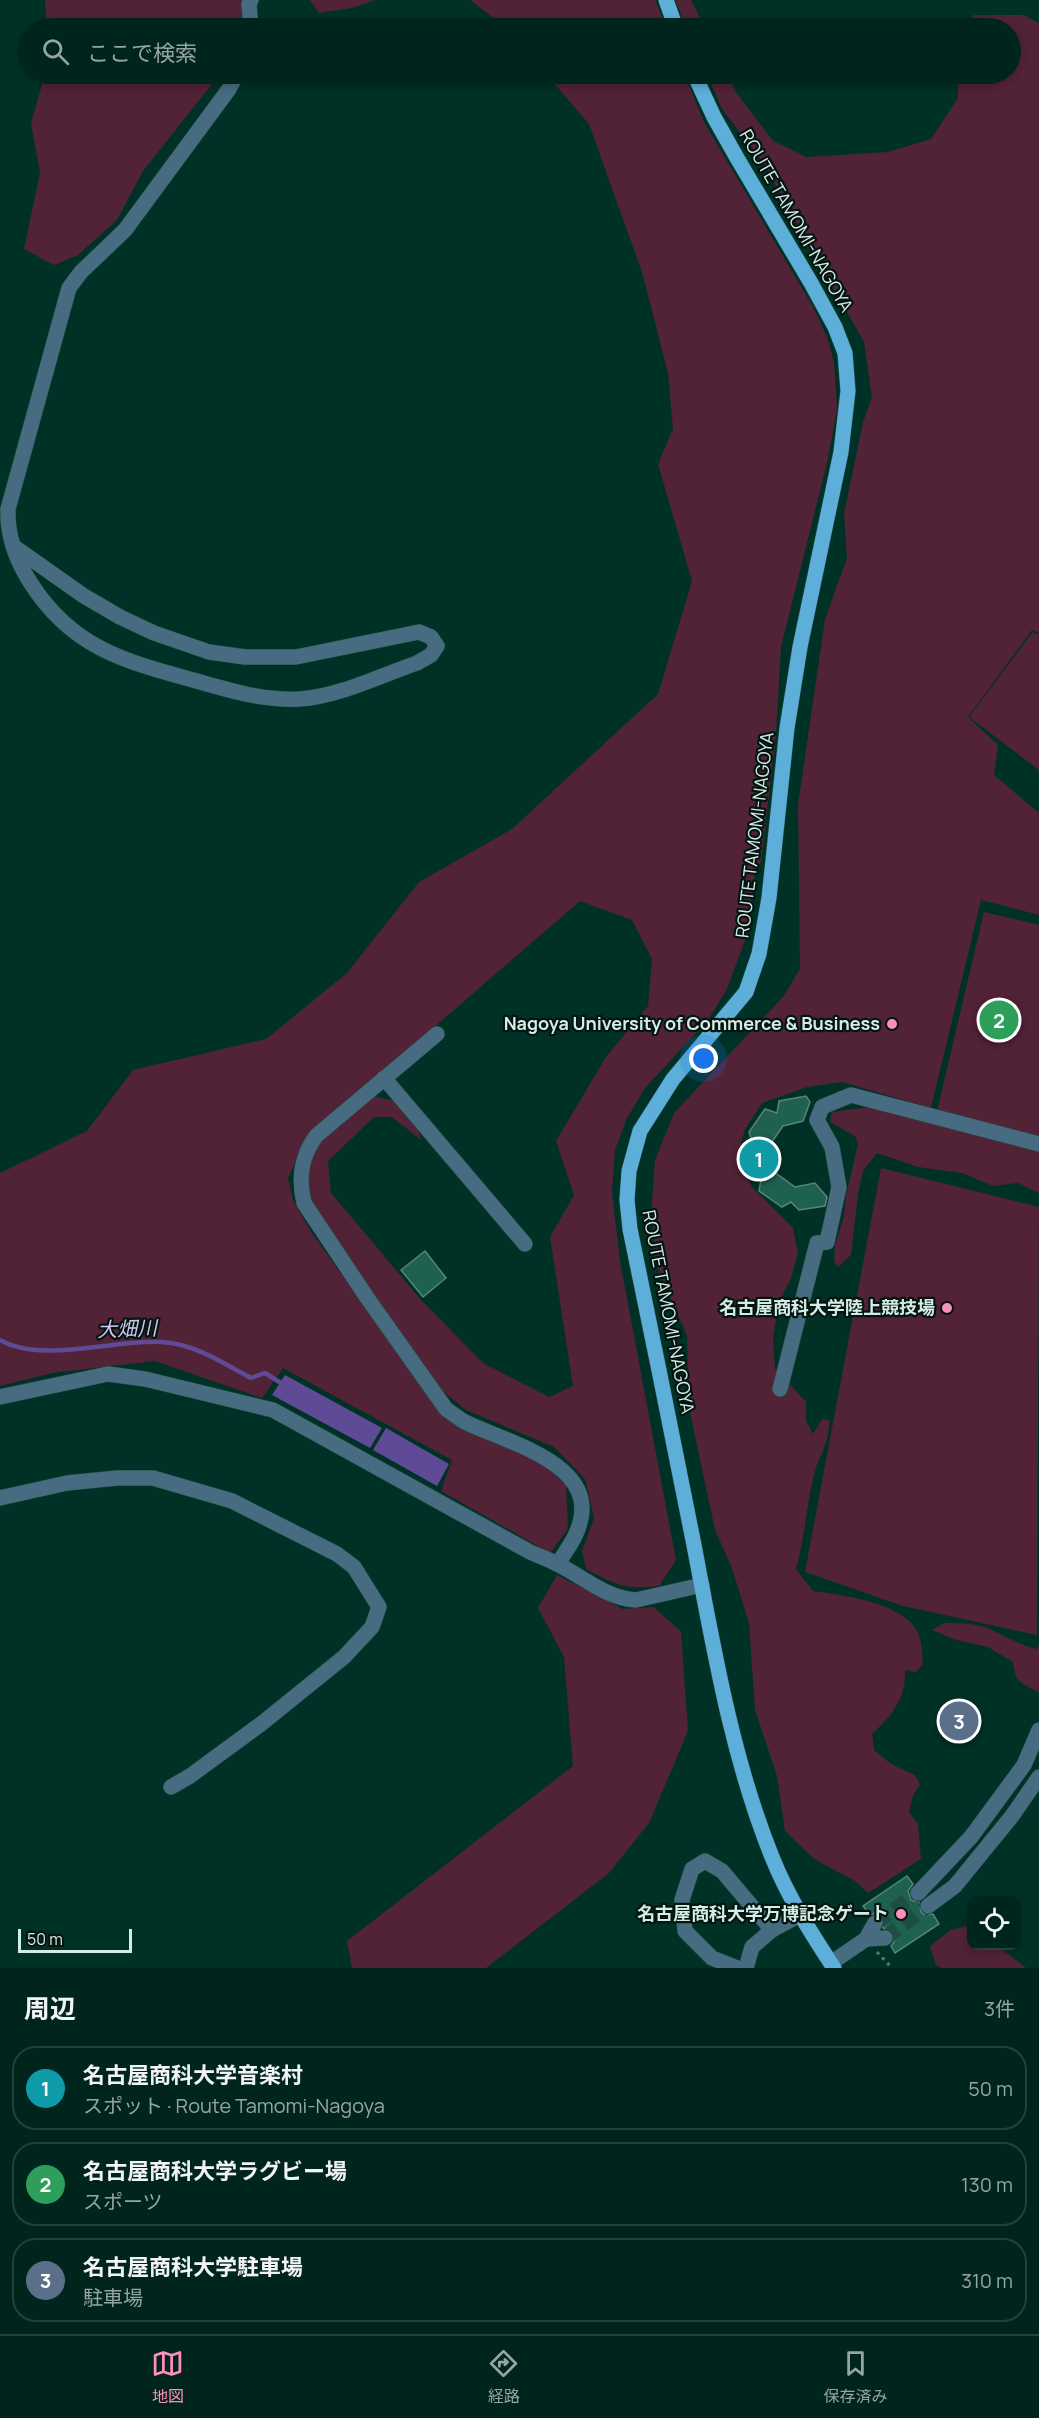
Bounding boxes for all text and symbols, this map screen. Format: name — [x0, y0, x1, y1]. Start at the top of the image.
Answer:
search box — [18, 18, 1021, 84]
icon: search — [39, 35, 72, 68]
text: ここで検索 — [87, 38, 197, 68]
street label: ROUTE TAMOMI-NAGOYA — [735, 125, 859, 317]
street label: ROUTE TAMOMI-NAGOYA — [729, 730, 779, 939]
pin: 2 — [980, 998, 1018, 1042]
place label: Nagoya University of Commerce & Business — [504, 1011, 880, 1035]
marker: Nagoya University of Commerce & Business — [885, 1017, 899, 1031]
your location — [689, 1044, 718, 1073]
pin: 1 — [740, 1136, 778, 1182]
street label: ROUTE TAMOMI-NAGOYA — [637, 1208, 701, 1416]
place label: 名古屋商科大学陸上競技場 — [719, 1295, 935, 1319]
marker: 名古屋商科大学陸上競技場 — [940, 1301, 954, 1315]
water label: 大畑川 — [97, 1314, 159, 1343]
pin: 3 — [940, 1698, 978, 1744]
map controls — [967, 1896, 1021, 1950]
button: locate — [967, 1896, 1021, 1950]
place label: 名古屋商科大学万博記念ゲート — [637, 1901, 889, 1925]
marker: 名古屋商科大学万博記念ゲート — [894, 1907, 908, 1921]
scale bar — [18, 1926, 132, 1954]
text: 50 m — [27, 1928, 63, 1950]
text: 周辺 — [24, 1990, 76, 2026]
text: 3件 — [984, 1995, 1015, 2022]
text: 名古屋商科大学音楽村 — [83, 2060, 303, 2090]
text: 1 — [41, 2075, 50, 2102]
text: 50 m — [968, 2075, 1013, 2102]
text: スポット · Route Tamomi-Nagoya — [83, 2092, 385, 2119]
text: 名古屋商科大学ラグビー場 — [83, 2156, 347, 2186]
text: 2 — [40, 2171, 51, 2198]
text: 130 m — [961, 2171, 1013, 2198]
text: スポーツ — [83, 2188, 163, 2215]
text: 名古屋商科大学駐車場 — [83, 2252, 303, 2282]
text: 3 — [40, 2267, 51, 2294]
text: 310 m — [961, 2267, 1013, 2294]
text: 駐車場 — [83, 2284, 143, 2311]
tab: 地図 — [151, 2347, 184, 2407]
tab: 経路 — [487, 2347, 520, 2407]
tab: 保存済み — [823, 2347, 887, 2407]

